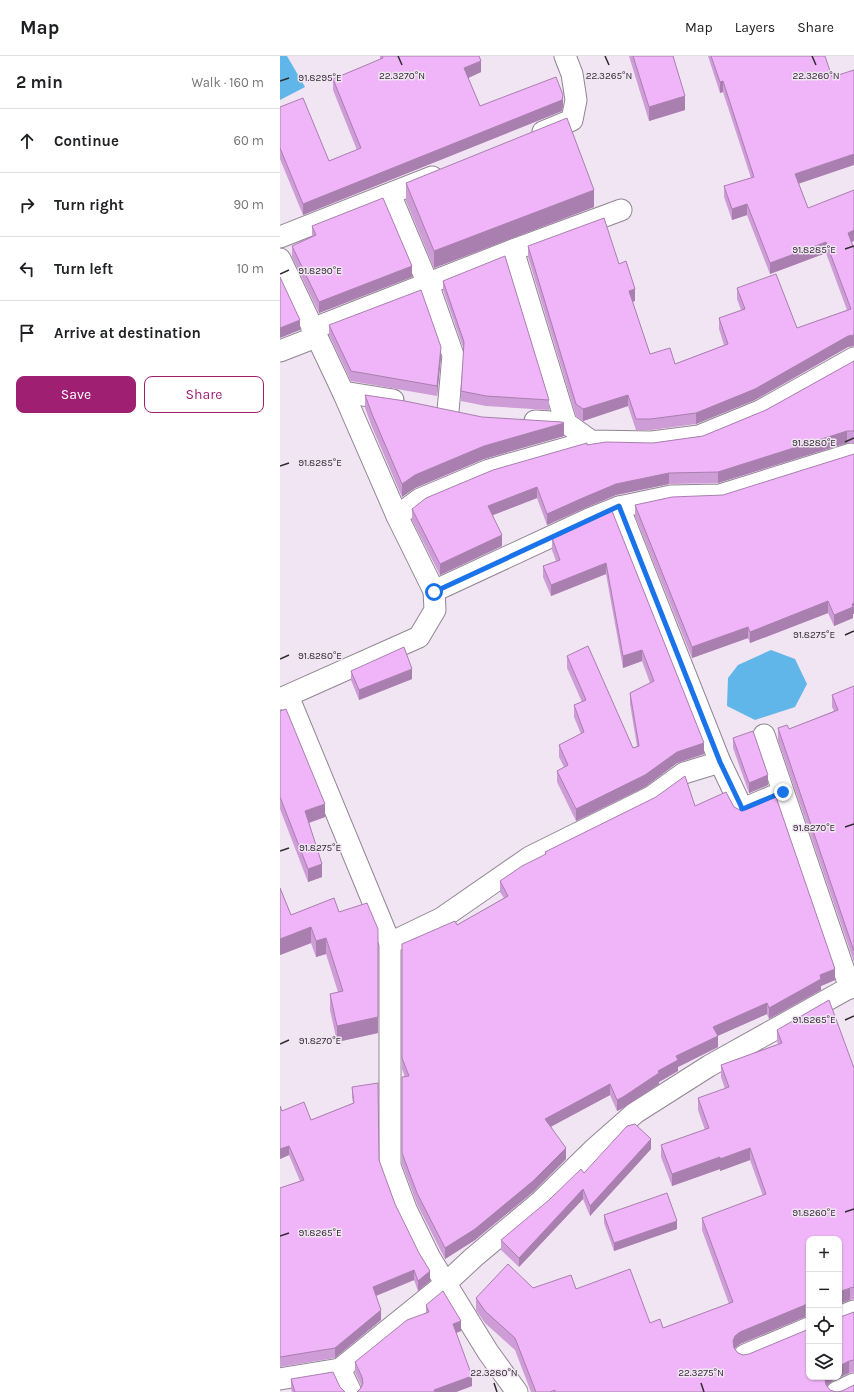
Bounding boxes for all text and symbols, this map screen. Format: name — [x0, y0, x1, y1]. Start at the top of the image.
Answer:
text: Map — [20, 17, 59, 39]
text: Map — [685, 19, 713, 36]
text: Layers — [735, 19, 775, 36]
text: Share — [797, 19, 834, 36]
text: 22.3270°N — [379, 70, 425, 82]
text: 22.3265°N — [586, 70, 632, 82]
text: 22.3260°N — [793, 70, 839, 82]
text: 2 min — [16, 72, 63, 92]
text: 91.8295°E — [298, 72, 342, 84]
text: Walk · 160 m — [191, 75, 264, 90]
icon: ahead — [16, 130, 38, 152]
text: Continue — [54, 132, 119, 150]
text: 60 m — [234, 133, 264, 148]
icon: right — [16, 194, 38, 216]
text: Turn right — [54, 196, 124, 214]
text: 90 m — [233, 197, 264, 212]
text: 91.8285°E — [792, 244, 836, 256]
icon: left — [16, 258, 38, 280]
text: Turn left — [54, 260, 113, 278]
text: 10 m — [237, 261, 264, 276]
text: 91.8290°E — [298, 265, 342, 277]
icon: arrive — [16, 322, 38, 344]
text: Arrive at destination — [54, 324, 201, 342]
button: Save — [16, 376, 136, 413]
button: Share — [144, 376, 264, 413]
text: 91.8280°E — [792, 437, 836, 449]
text: 91.8285°E — [298, 457, 342, 469]
route start — [425, 583, 443, 601]
text: 91.8275°E — [793, 629, 835, 641]
text: 91.8280°E — [298, 650, 342, 662]
route end — [774, 783, 792, 801]
text: 91.8270°E — [793, 822, 835, 834]
text: 91.8275°E — [299, 842, 341, 854]
text: 91.8265°E — [792, 1014, 836, 1026]
text: 91.8270°E — [299, 1035, 341, 1047]
text: 91.8260°E — [792, 1207, 836, 1219]
text: 91.8265°E — [298, 1227, 342, 1239]
map controls — [806, 1236, 842, 1380]
button: + — [806, 1236, 842, 1272]
button: − — [806, 1272, 842, 1308]
button: locate — [806, 1308, 842, 1344]
button: layers — [806, 1344, 842, 1380]
text: 22.3280°N — [470, 1367, 518, 1379]
text: 22.3275°N — [678, 1367, 724, 1379]

